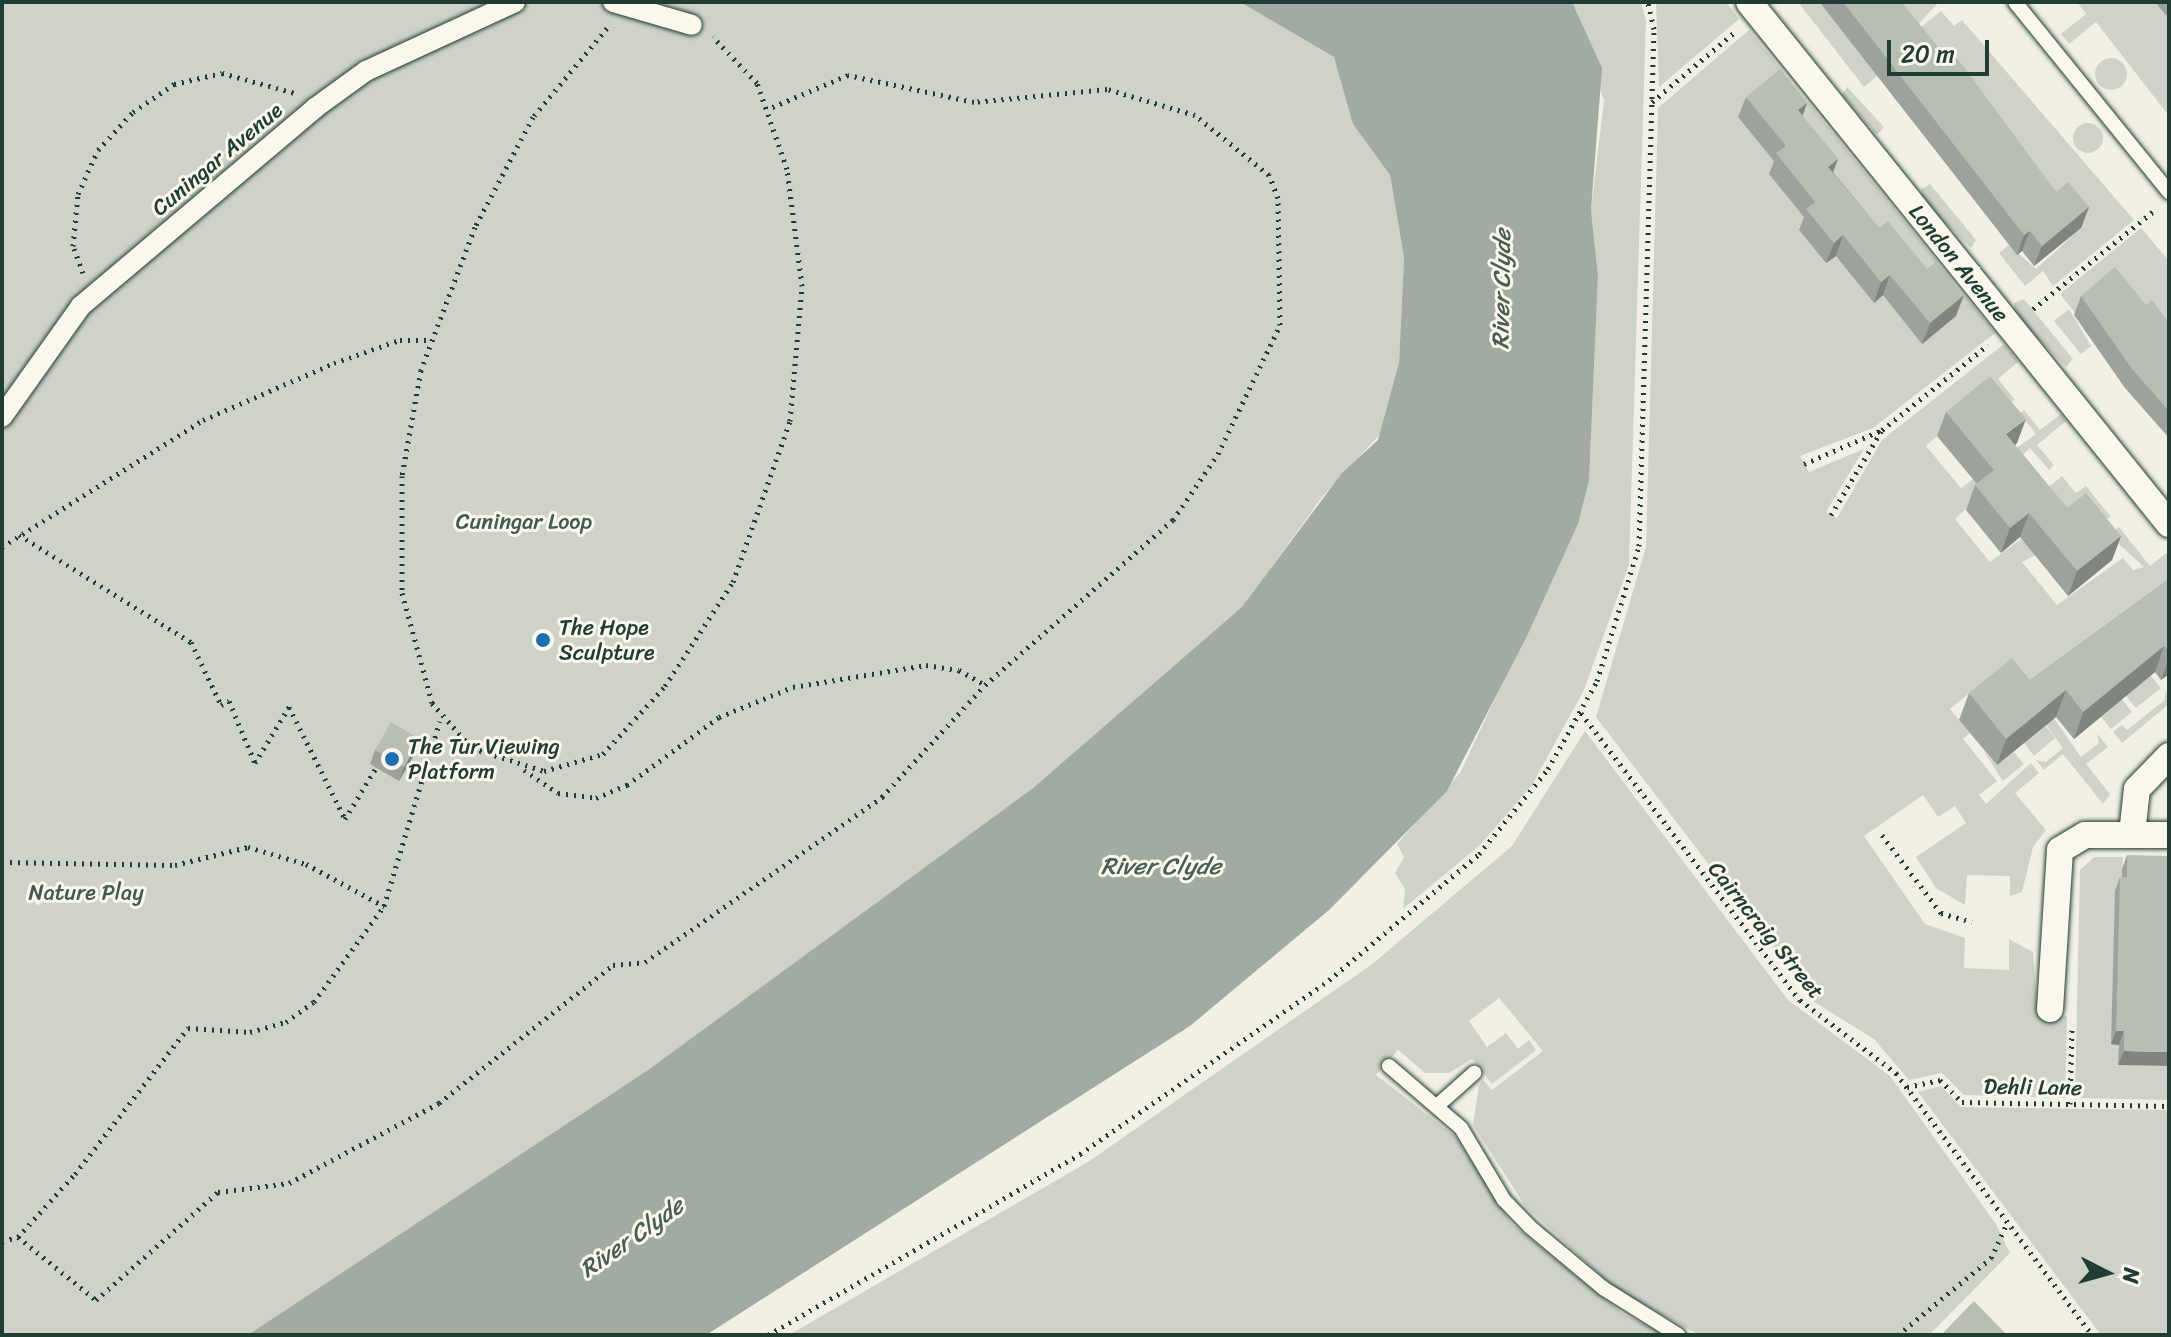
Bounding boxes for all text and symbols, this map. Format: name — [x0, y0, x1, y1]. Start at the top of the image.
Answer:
scale bar — [1891, 24, 1993, 74]
text: 20 m — [1901, 33, 1955, 75]
street label: Cuningar Avenue — [146, 97, 288, 221]
street label: London Avenue — [1903, 199, 2015, 327]
water label: River Clyde — [1487, 229, 1517, 349]
park label: Cuningar Loop — [456, 509, 592, 535]
place label: The Hope Sculpture — [559, 614, 655, 666]
marker: The Hope Sculpture — [534, 631, 552, 649]
place label: The Tur Viewing Platform — [408, 733, 560, 784]
marker: The Tur Viewing Platform — [383, 750, 401, 768]
water label: River Clyde — [1101, 853, 1221, 881]
street label: Cairncraig Street — [1702, 856, 1830, 1004]
park label: Nature Play — [28, 880, 144, 906]
street label: Dehli Lane — [1984, 1073, 2082, 1101]
water label: River Clyde — [575, 1192, 689, 1284]
north arrow — [2067, 1233, 2147, 1313]
text: N — [2111, 1266, 2152, 1285]

